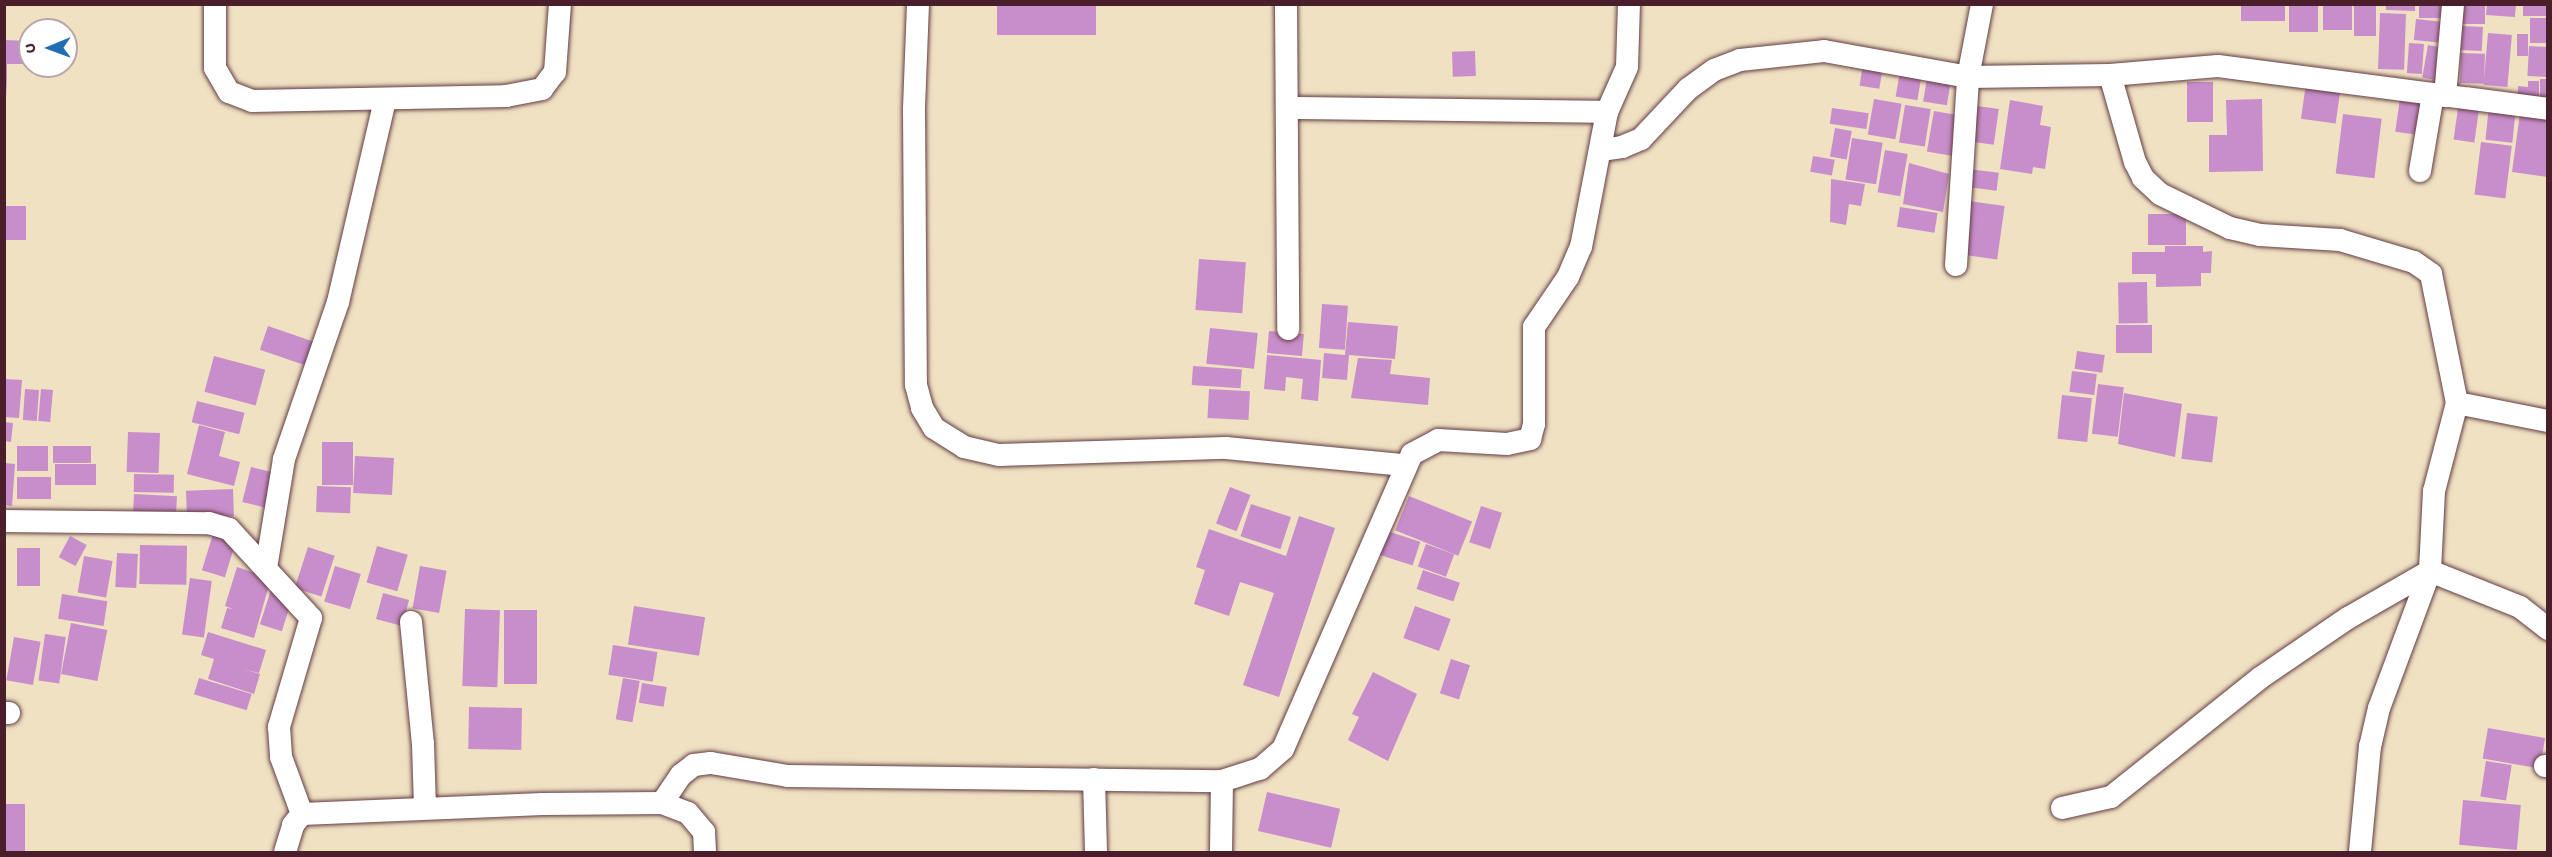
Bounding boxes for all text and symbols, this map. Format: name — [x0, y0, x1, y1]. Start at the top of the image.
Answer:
north arrow — [18, 18, 78, 78]
text: U — [22, 44, 41, 53]

